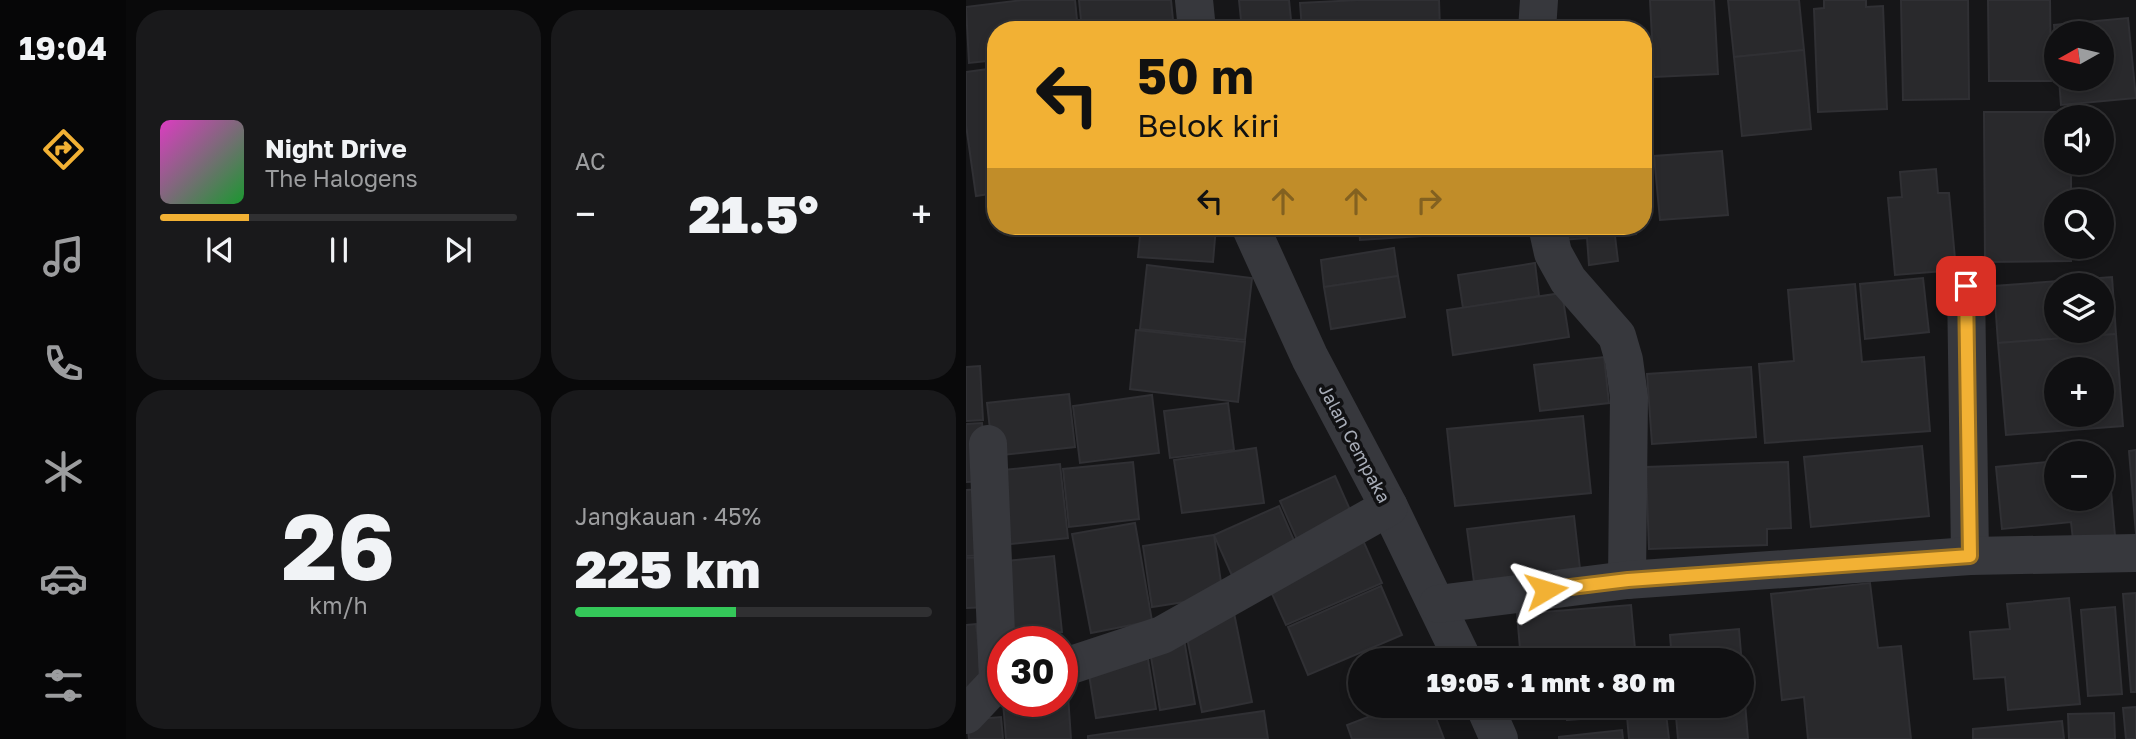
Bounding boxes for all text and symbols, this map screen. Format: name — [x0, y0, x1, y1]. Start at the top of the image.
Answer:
north arrow — [2044, 21, 2114, 91]
map controls — [2044, 21, 2114, 511]
text: 19:04 — [19, 29, 107, 67]
text: 50 m — [1137, 46, 1254, 105]
icon: left — [1022, 49, 1113, 140]
button: sound — [2044, 105, 2114, 175]
text: Belok kiri — [1137, 106, 1280, 144]
icon: directions — [39, 125, 88, 174]
text: Night Drive — [265, 133, 407, 164]
text: AC — [575, 147, 606, 175]
text: The Halogens — [265, 164, 418, 192]
text: 21.5° — [689, 182, 818, 244]
icon: left — [1191, 182, 1229, 220]
icon: ahead — [1264, 182, 1302, 220]
icon: ahead — [1337, 182, 1375, 220]
icon: right — [1410, 182, 1448, 220]
button: search — [2044, 189, 2114, 259]
text: − — [575, 191, 596, 236]
text: + — [911, 191, 932, 236]
icon: previous — [201, 231, 239, 269]
icon: pause — [320, 231, 358, 269]
icon: next — [439, 231, 477, 269]
icon: music — [39, 232, 88, 281]
pin — [1936, 256, 1996, 316]
icon: arrive — [1947, 267, 1985, 305]
button: layers — [2044, 273, 2114, 343]
icon: phone — [39, 339, 88, 388]
button: + — [2044, 357, 2114, 427]
street label: Jalan Cempaka — [1314, 380, 1396, 506]
button: − — [2044, 441, 2114, 511]
icon: climate — [39, 447, 88, 496]
text: 26 — [282, 491, 395, 600]
text: Jangkauan · 45% — [575, 502, 761, 530]
text: 225 km — [575, 537, 761, 599]
position arrow — [1509, 553, 1583, 627]
icon: car — [39, 554, 88, 603]
text: km/h — [309, 591, 368, 619]
speed limit sign: 30 — [987, 626, 1078, 717]
icon: filters — [39, 661, 88, 710]
text: 19:05 · 1 mnt · 80 m — [1427, 667, 1675, 698]

